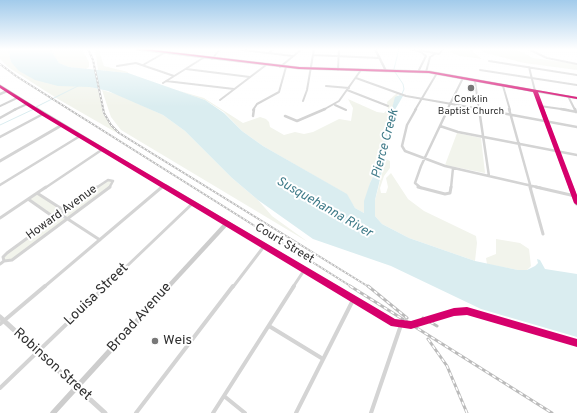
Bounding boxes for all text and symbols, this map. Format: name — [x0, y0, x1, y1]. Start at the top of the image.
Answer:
marker: Conklin Baptist Church — [466, 83, 476, 93]
place label: Conklin Baptist Church — [438, 94, 504, 118]
water label: Pierce Creek — [369, 108, 403, 180]
water label: Susquehanna River — [273, 174, 375, 242]
street label: Howard Avenue — [24, 182, 100, 244]
street label: Court Street — [252, 221, 316, 267]
street label: Louisa Street — [61, 260, 133, 330]
street label: Broad Avenue — [104, 280, 176, 356]
street label: Robinson Street — [9, 325, 95, 405]
place label: Weis — [163, 333, 192, 349]
marker: Weis — [150, 336, 160, 346]

